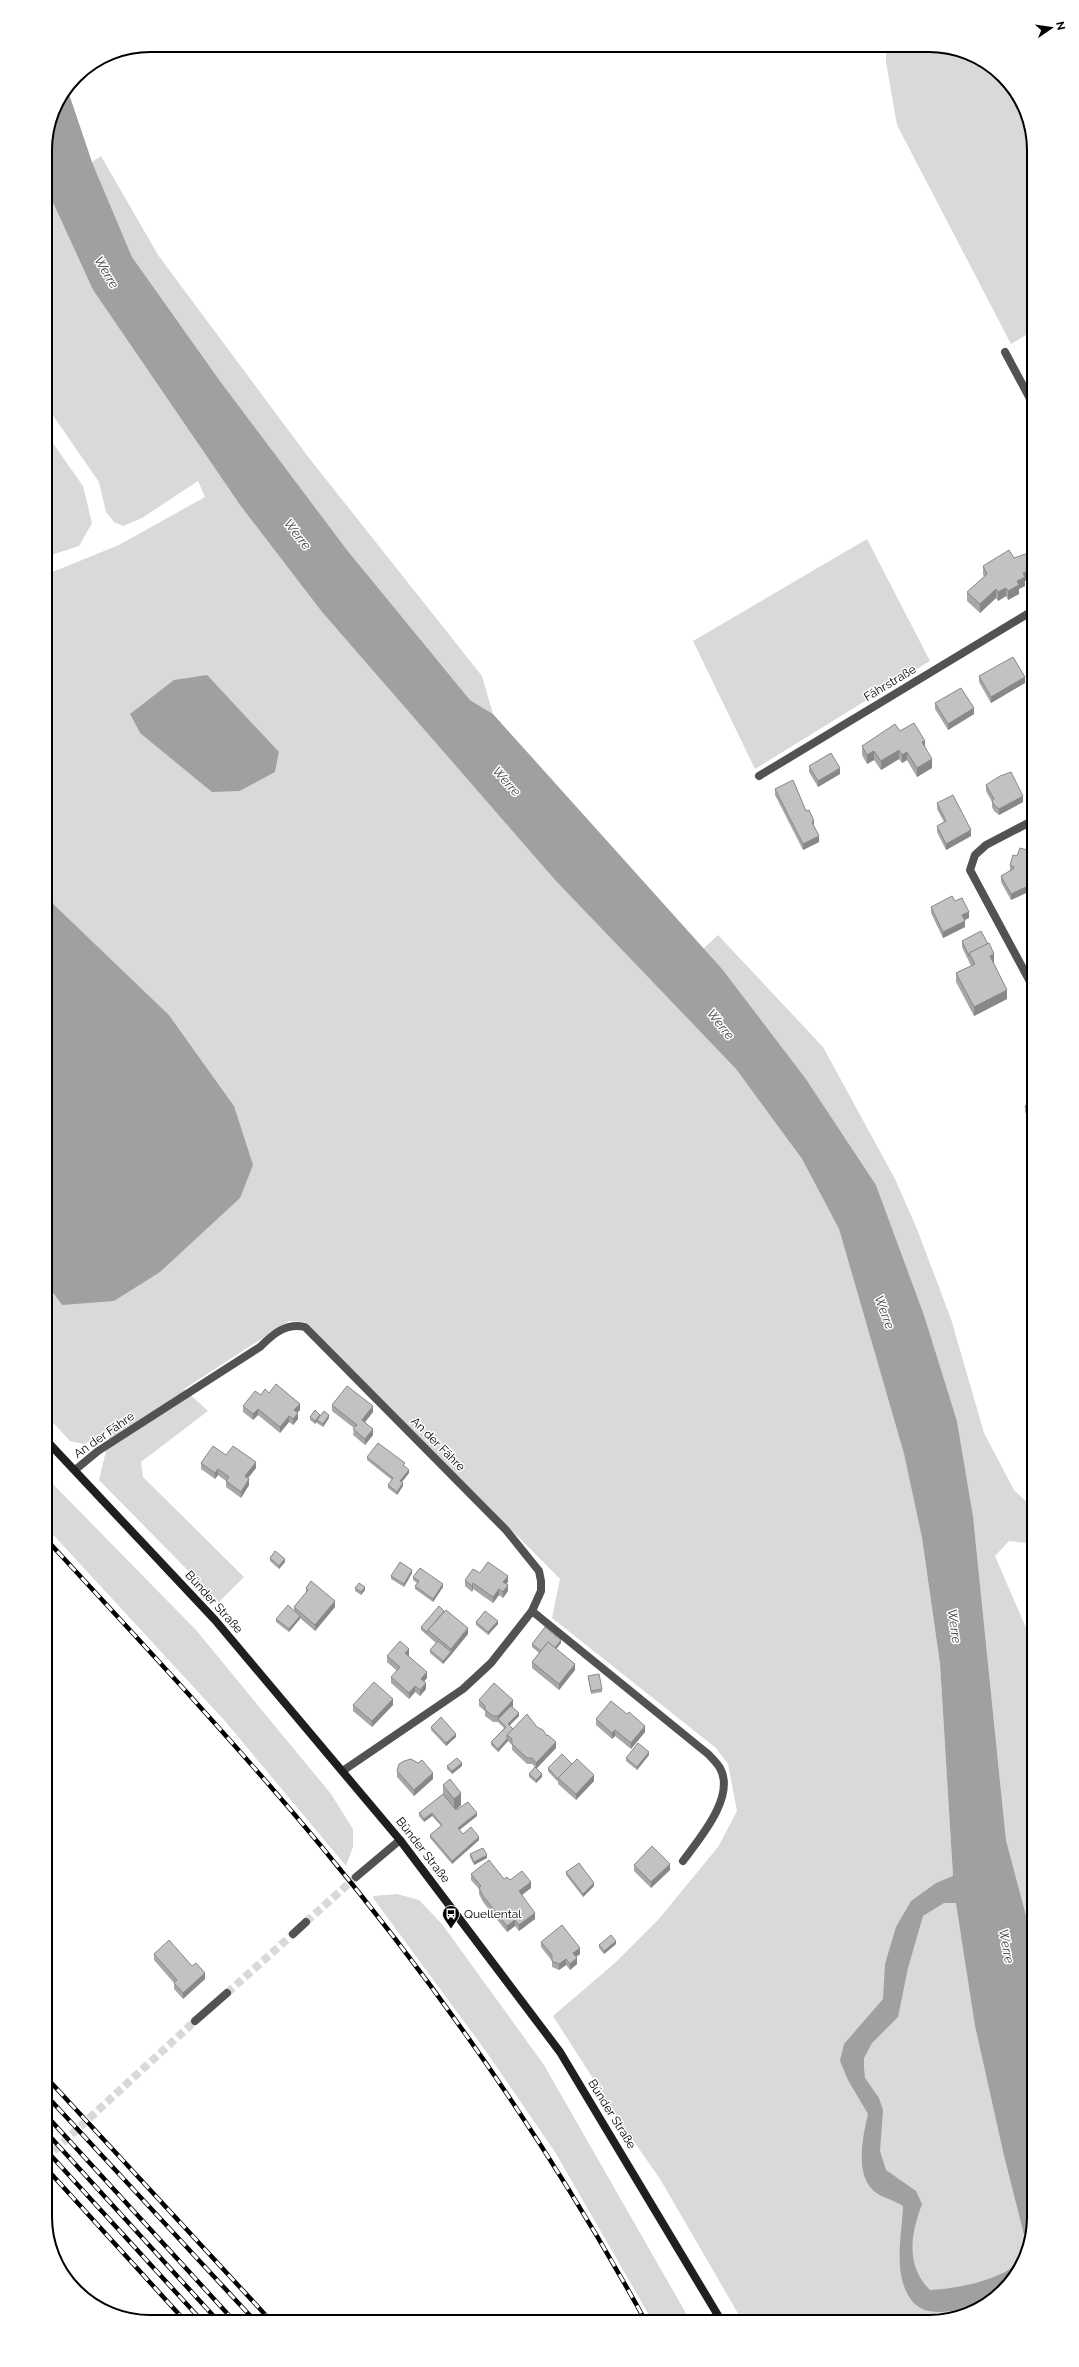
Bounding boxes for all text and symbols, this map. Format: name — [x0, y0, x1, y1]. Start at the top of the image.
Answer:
north arrow — [1031, 8, 1071, 48]
text: N — [1053, 20, 1068, 31]
water label: Werre — [91, 253, 122, 291]
water label: Werre — [281, 516, 314, 553]
street label: Fährstraße — [861, 662, 919, 704]
water label: Werre — [489, 763, 524, 799]
water label: Werre — [704, 1006, 737, 1043]
water label: Werre — [872, 1293, 898, 1331]
street label: An der Fähre — [71, 1409, 137, 1461]
street label: An der Fähre — [408, 1414, 468, 1474]
street label: Bünder Straße — [182, 1568, 246, 1636]
water label: Werre — [945, 1608, 964, 1644]
street label: Bünder Straße — [393, 1814, 453, 1886]
bus stop icon: Quellental — [441, 1904, 461, 1929]
place label: Quellental — [464, 1907, 522, 1921]
water label: Werre — [996, 1928, 1017, 1965]
street label: Bünder Straße — [585, 2077, 639, 2151]

